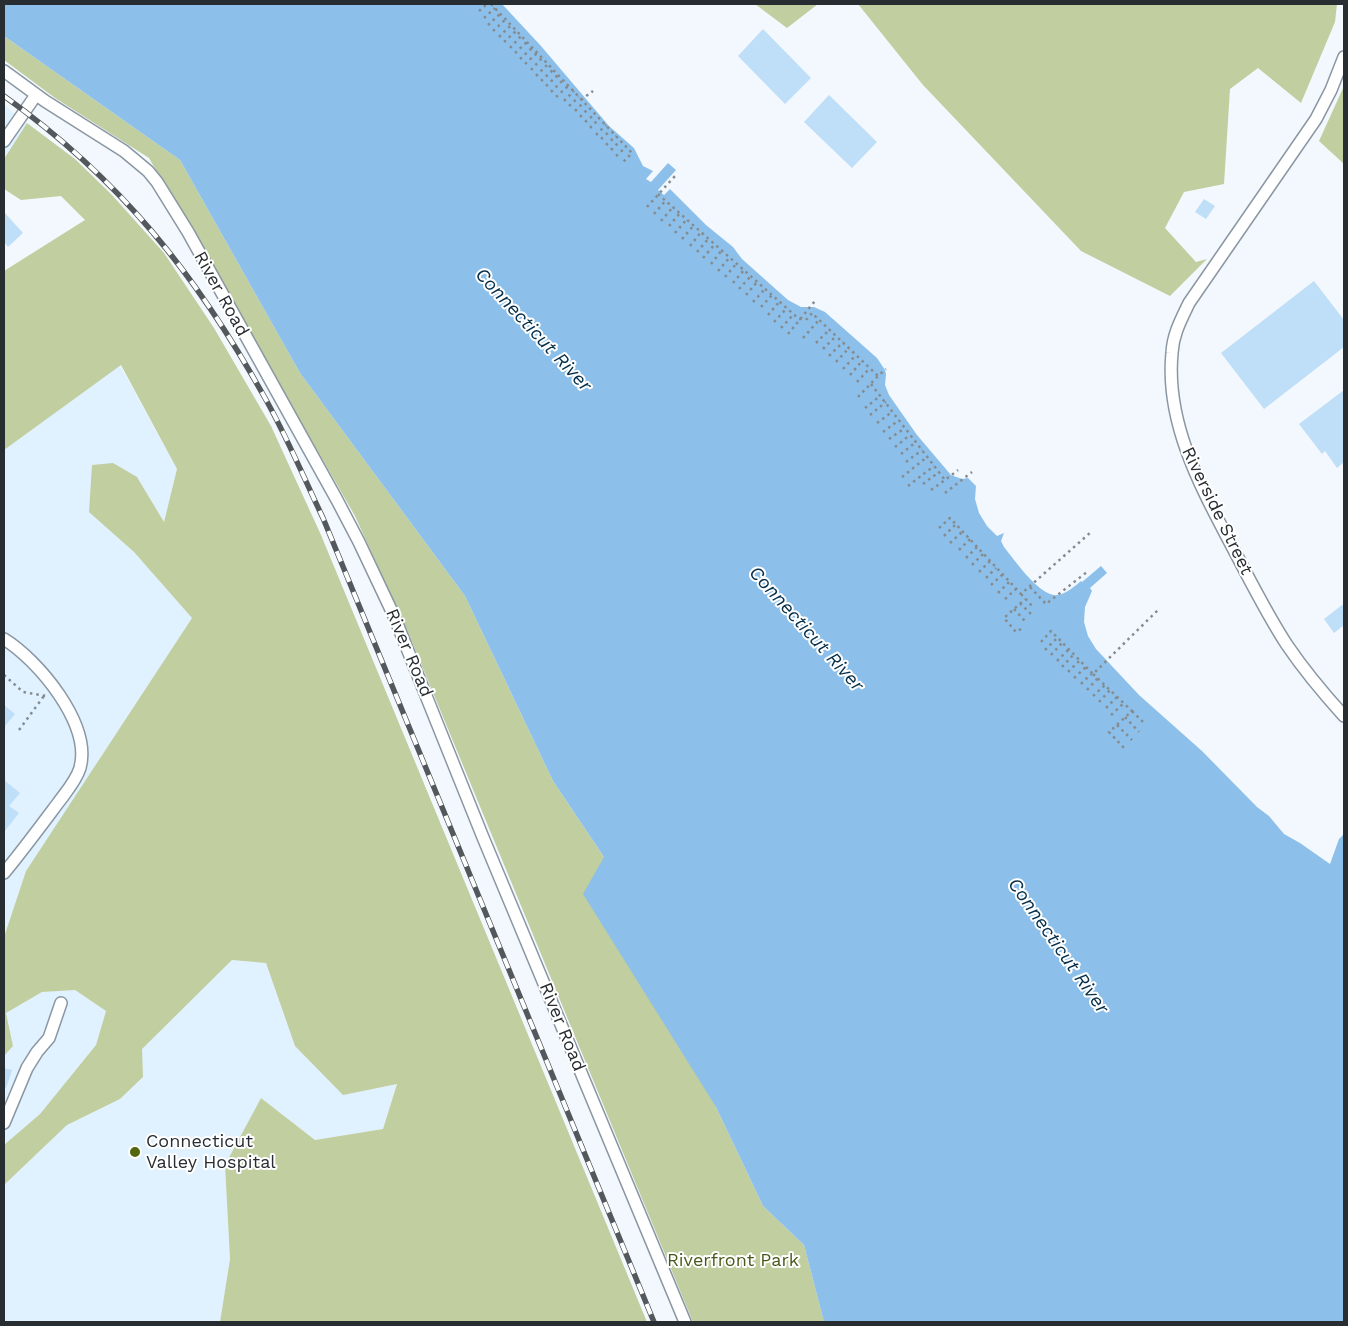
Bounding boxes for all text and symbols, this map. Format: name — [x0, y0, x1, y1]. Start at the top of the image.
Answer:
street label: River Road — [189, 248, 253, 340]
water label: Connecticut River — [470, 263, 596, 397]
street label: Riverside Street — [1177, 444, 1257, 578]
water label: Connecticut River — [744, 562, 868, 696]
street label: River Road — [381, 606, 437, 700]
water label: Connecticut River — [1003, 874, 1113, 1018]
street label: River Road — [534, 979, 590, 1075]
place label: Connecticut Valley Hospital — [146, 1131, 276, 1174]
marker: Connecticut Valley Hospital — [128, 1145, 142, 1159]
park label: Riverfront Park — [667, 1250, 799, 1272]

